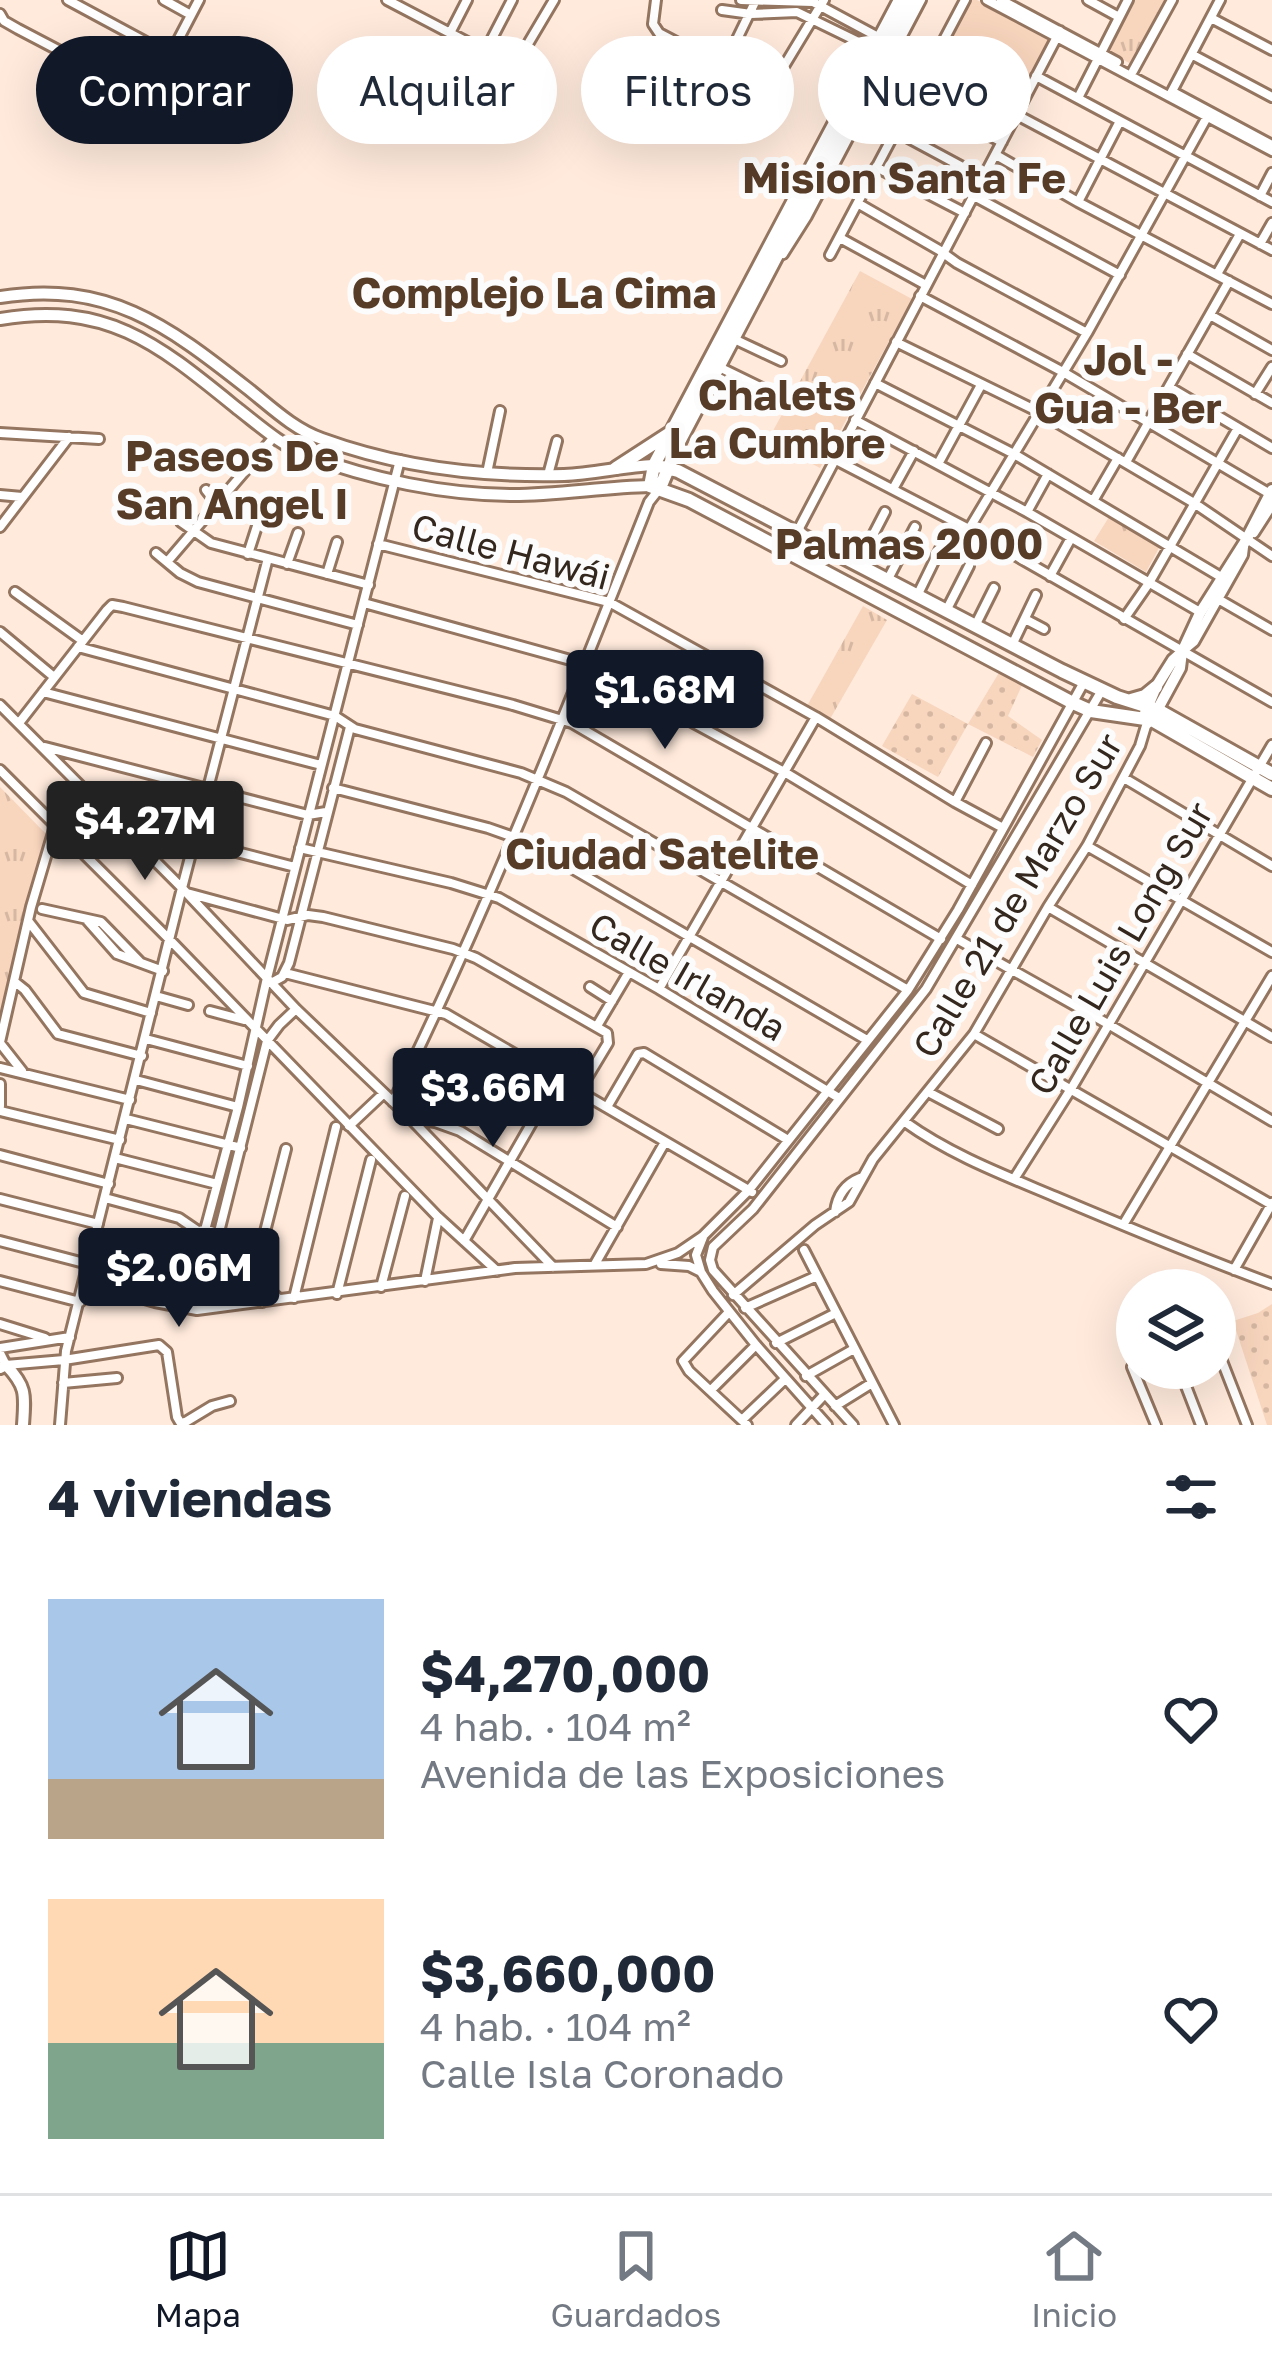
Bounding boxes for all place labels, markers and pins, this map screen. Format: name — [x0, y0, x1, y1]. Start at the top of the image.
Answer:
pin: $1.68M — [567, 650, 763, 752]
pin: $4.27M — [47, 781, 243, 883]
pin: $3.66M — [395, 1048, 591, 1150]
pin: $2.06M — [81, 1228, 277, 1330]

